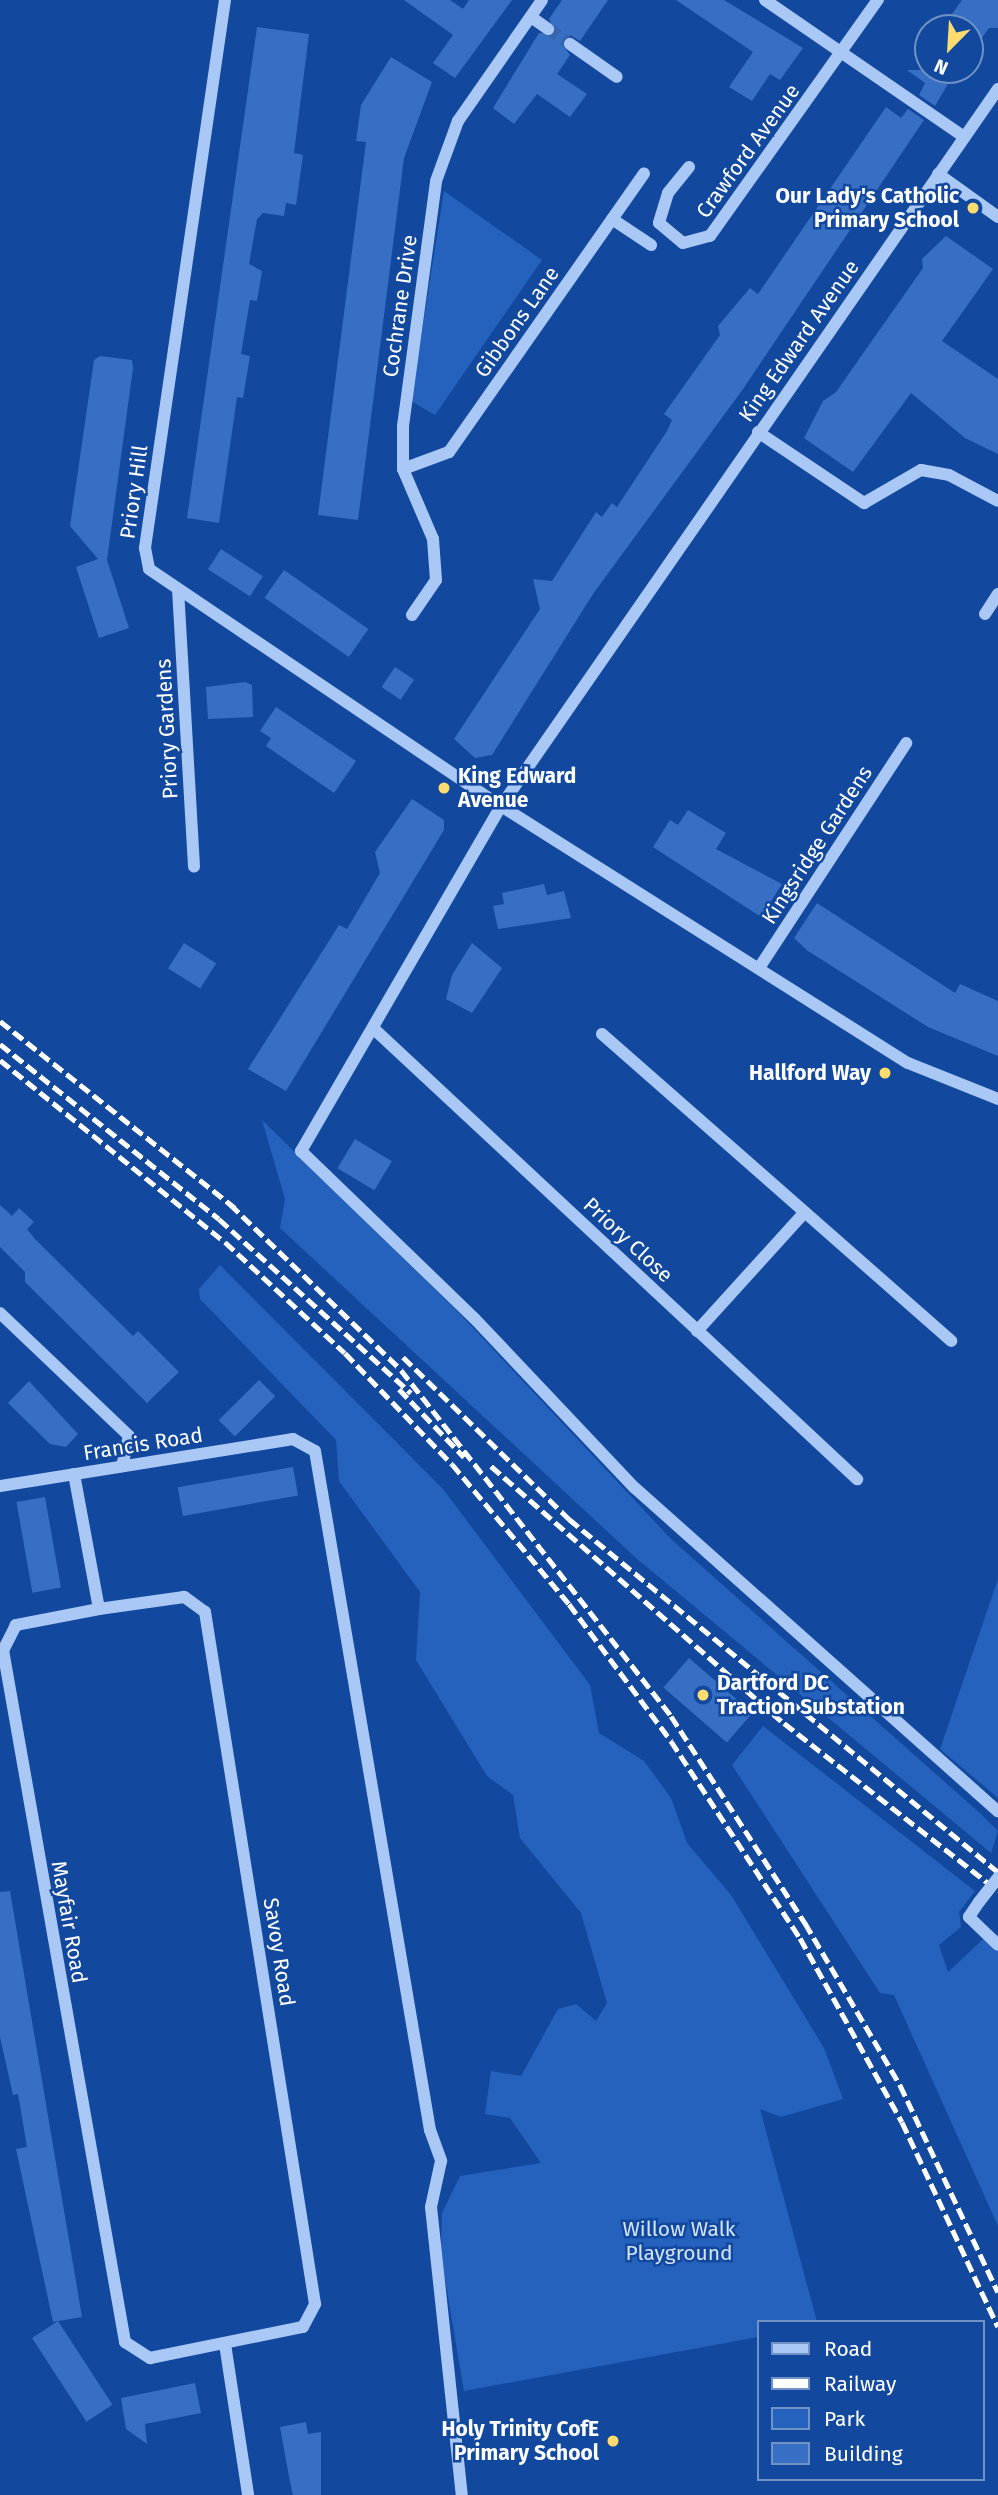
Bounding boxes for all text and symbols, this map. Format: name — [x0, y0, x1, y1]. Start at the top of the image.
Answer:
north arrow — [914, 14, 984, 84]
text: N — [931, 54, 952, 80]
street label: Crawford Avenue — [691, 79, 805, 223]
place label: Our Lady's Catholic Primary School — [776, 183, 959, 233]
marker: Our Lady's Catholic Primary School — [965, 200, 981, 216]
street label: Cochrane Drive — [378, 233, 422, 379]
street label: King Edward Avenue — [734, 255, 864, 427]
street label: Gibbons Lane — [470, 262, 564, 382]
street label: Priory Hill — [115, 443, 153, 541]
street label: Priory Gardens — [151, 658, 183, 800]
street label: Kingsridge Gardens — [756, 761, 878, 929]
place label: King Edward Avenue — [458, 763, 576, 813]
marker: King Edward Avenue — [436, 780, 452, 796]
place label: Hallford Way — [749, 1060, 871, 1086]
marker: Hallford Way — [877, 1065, 893, 1081]
street label: Priory Close — [578, 1192, 678, 1288]
street label: Francis Road — [82, 1422, 204, 1466]
place label: Dartford DC Traction Substation — [717, 1670, 905, 1720]
marker: Dartford DC Traction Substation — [695, 1687, 711, 1703]
street label: Mayfair Road — [46, 1859, 92, 1985]
street label: Savoy Road — [258, 1896, 300, 2008]
park label: Willow Walk Playground — [622, 2216, 736, 2266]
legend — [757, 2320, 984, 2481]
text: Road — [824, 2336, 872, 2362]
text: Railway — [824, 2371, 896, 2397]
text: Park — [824, 2406, 865, 2432]
place label: Holy Trinity CofE Primary School — [441, 2416, 599, 2466]
marker: Holy Trinity CofE Primary School — [605, 2433, 621, 2449]
text: Building — [824, 2441, 903, 2467]

